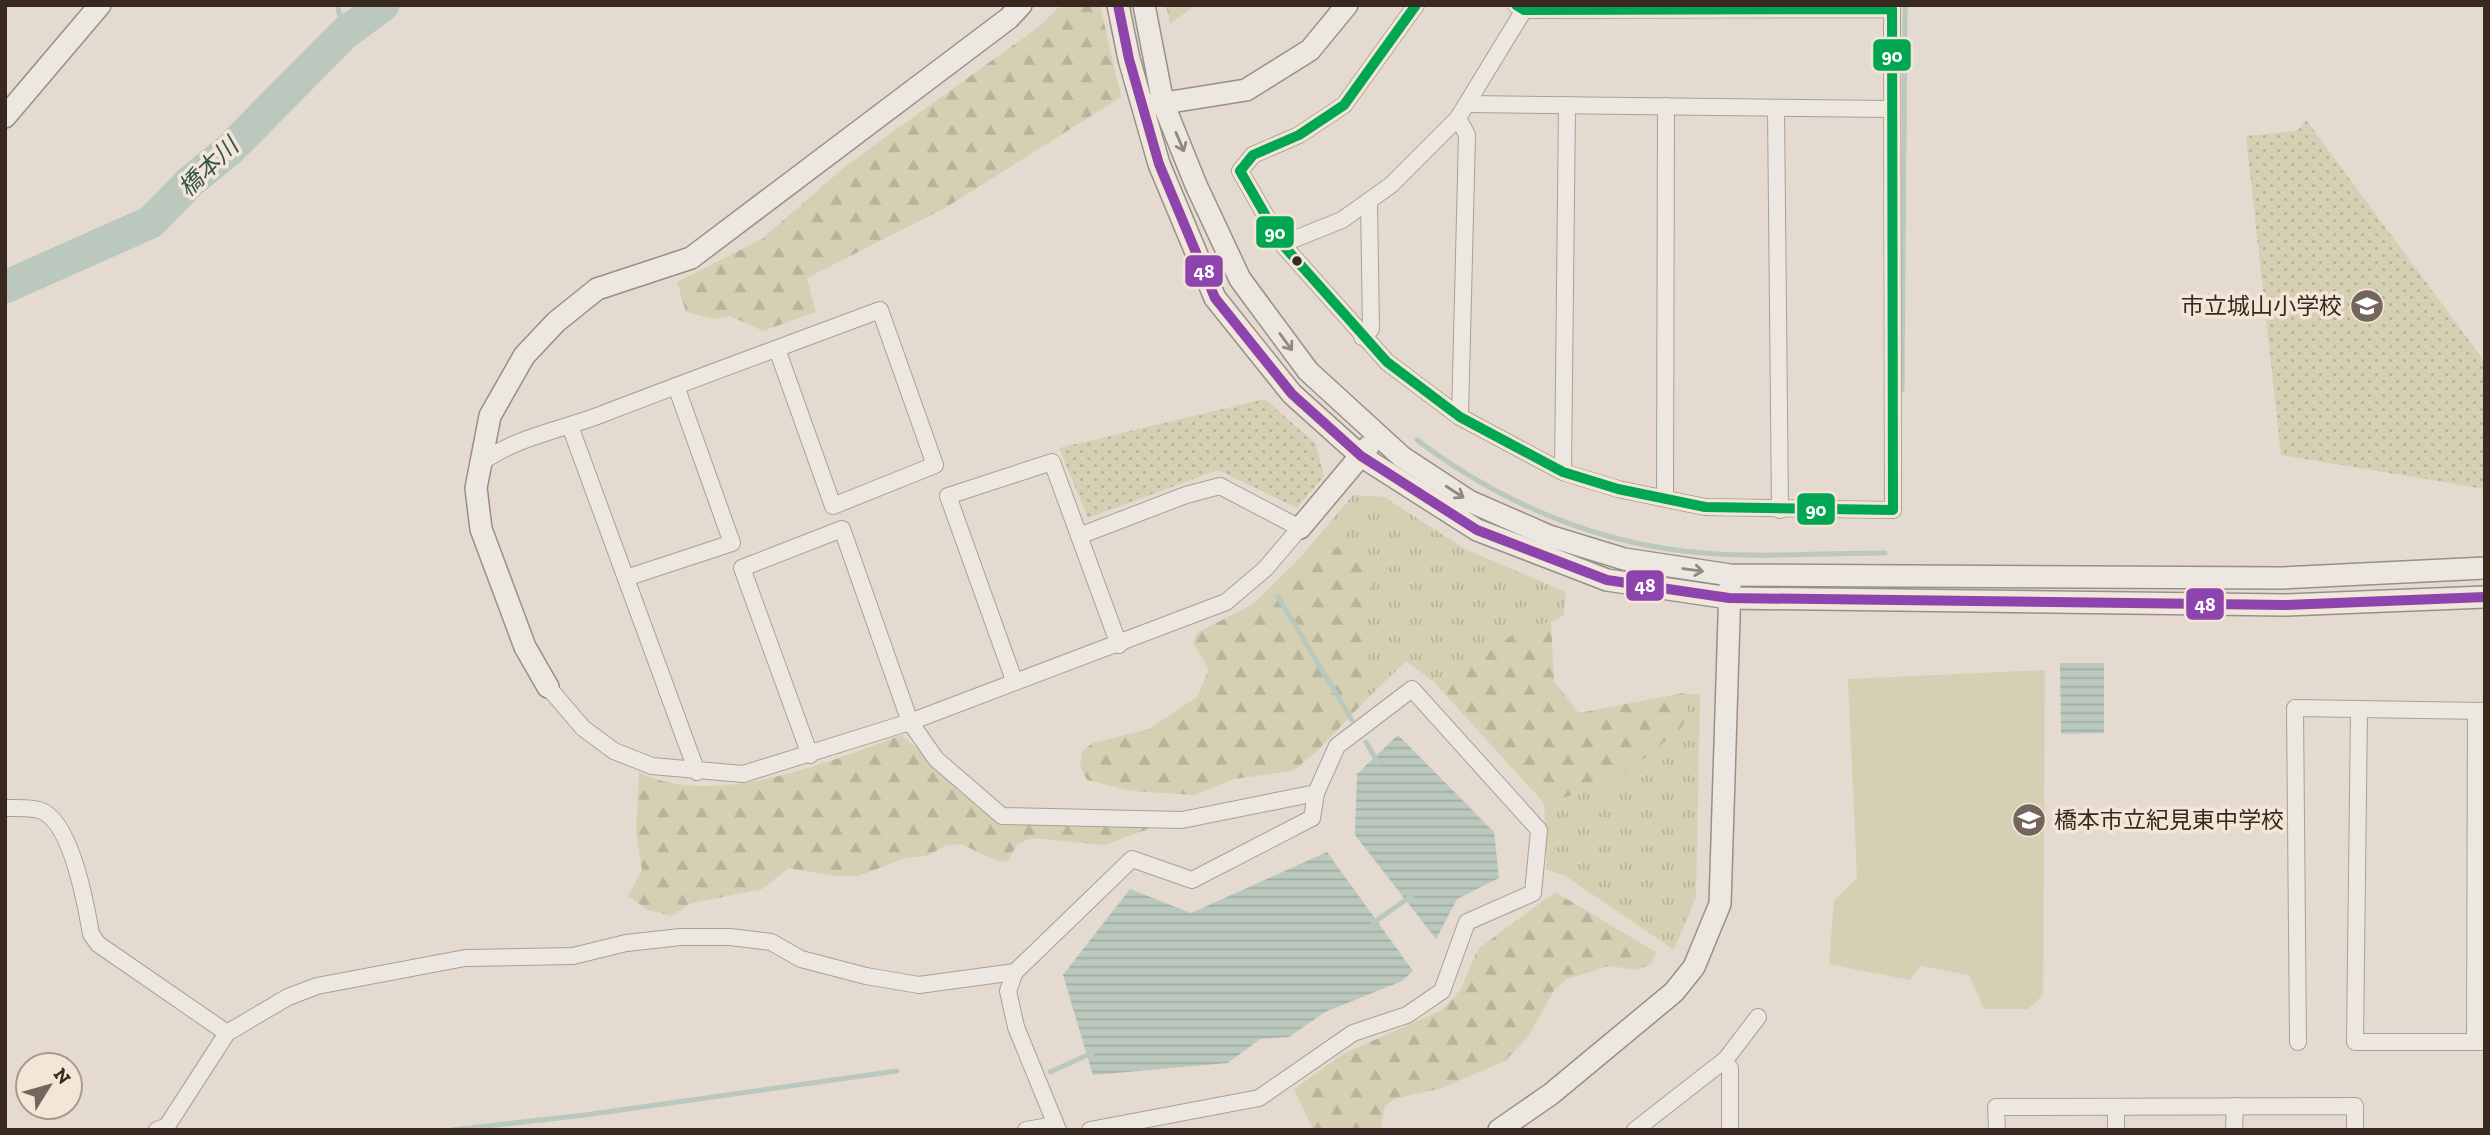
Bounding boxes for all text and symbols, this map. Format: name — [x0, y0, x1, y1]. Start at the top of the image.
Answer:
line badge: 90 — [1872, 38, 1912, 72]
text: 90 — [1881, 44, 1903, 67]
water label: 橋本川 — [172, 129, 246, 202]
one-way arrow — [1174, 131, 1187, 153]
line badge: 90 — [1255, 215, 1295, 249]
text: 90 — [1264, 221, 1286, 244]
line badge: 48 — [1184, 254, 1224, 288]
unlabelled marker — [1290, 254, 1304, 268]
text: 48 — [1193, 260, 1215, 283]
school or university icon: 市立城山小学校 — [2348, 287, 2386, 325]
place label: 市立城山小学校 — [2181, 292, 2342, 320]
one-way arrow — [1279, 332, 1293, 351]
one-way arrow — [1445, 485, 1464, 499]
line badge: 90 — [1796, 492, 1836, 526]
text: 90 — [1805, 498, 1827, 521]
one-way arrow — [1681, 563, 1704, 576]
line badge: 48 — [1625, 569, 1665, 602]
text: 48 — [1634, 574, 1656, 597]
line badge: 48 — [2185, 587, 2225, 621]
text: 48 — [2194, 593, 2216, 616]
school or university icon: 橋本市立紀見東中学校 — [2010, 801, 2048, 839]
place label: 橋本市立紀見東中学校 — [2054, 806, 2284, 834]
north arrow — [14, 1051, 84, 1121]
text: N — [49, 1063, 76, 1089]

